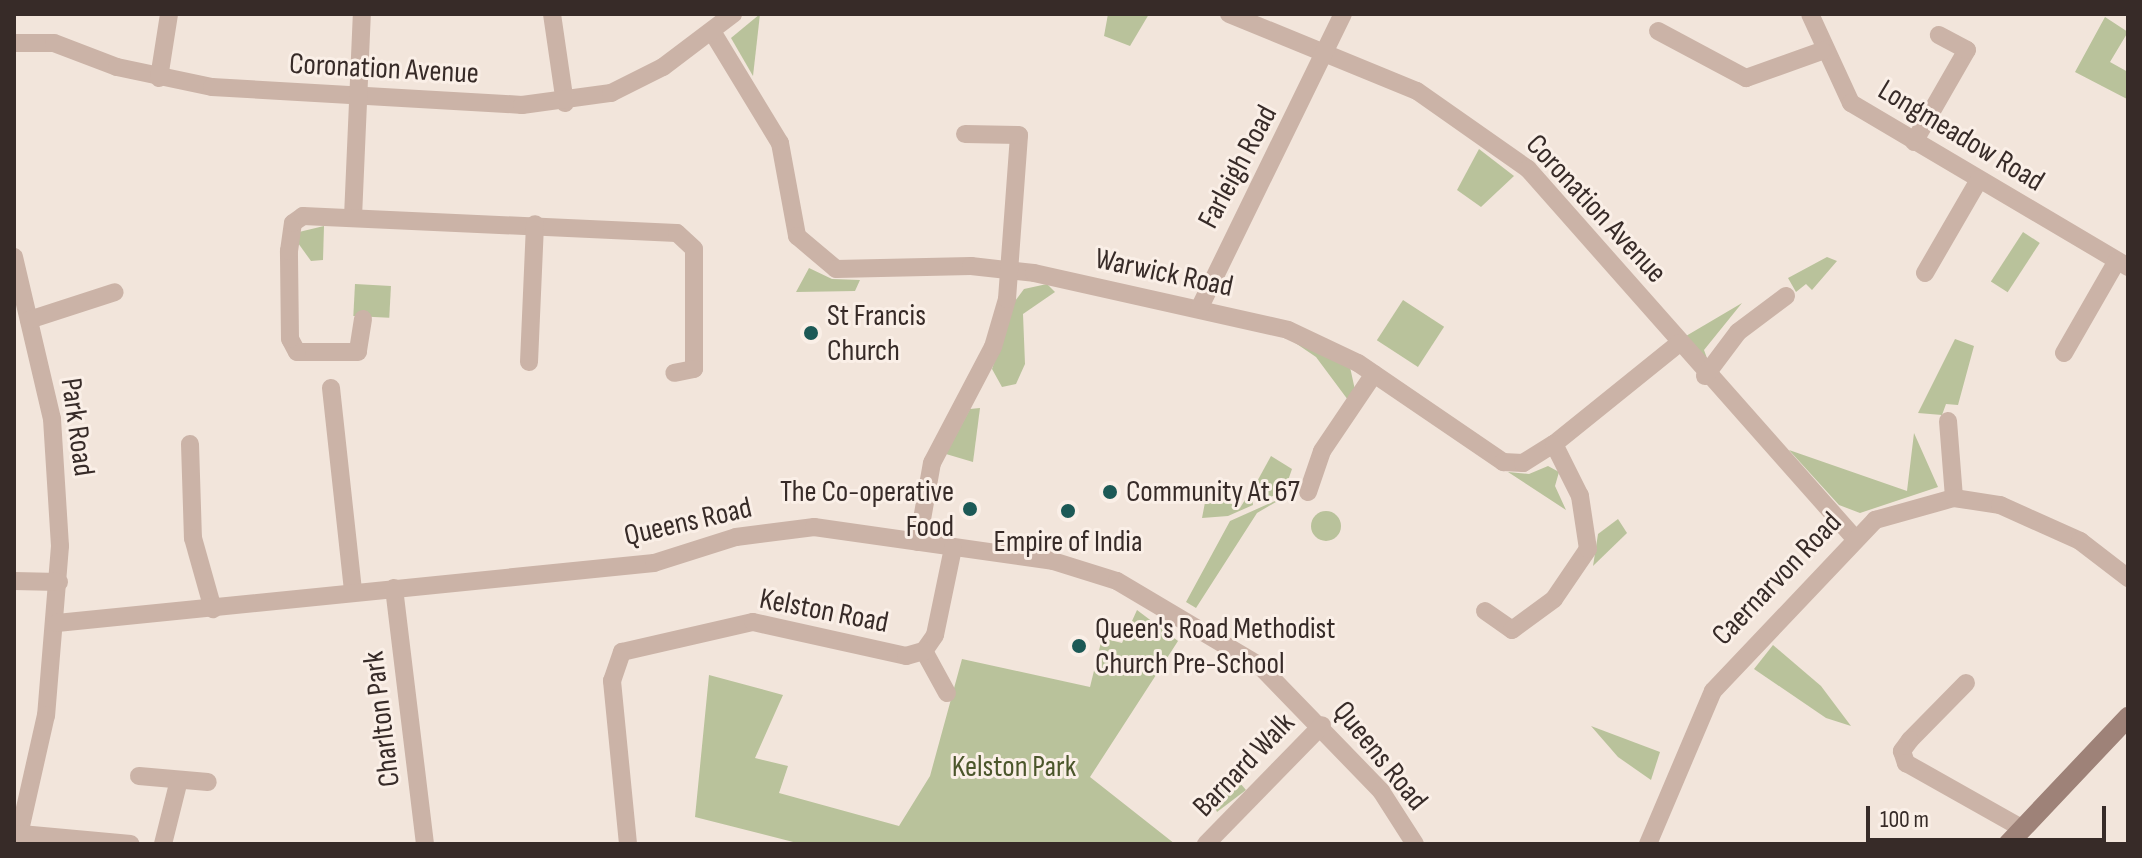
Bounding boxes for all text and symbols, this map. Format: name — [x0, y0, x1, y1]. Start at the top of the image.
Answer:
street label: Coronation Avenue — [288, 46, 480, 92]
street label: Longmeadow Road — [1871, 72, 2051, 200]
street label: Farleigh Road — [1191, 99, 1285, 235]
street label: Coronation Avenue — [1518, 127, 1674, 291]
street label: Warwick Road — [1092, 241, 1236, 305]
place label: St Francis Church — [827, 298, 926, 368]
marker: St Francis Church — [802, 324, 820, 342]
street label: Park Road — [52, 376, 102, 478]
place label: The Co-operative Food — [780, 474, 954, 544]
place label: Community At 67 — [1126, 474, 1300, 510]
marker: Community At 67 — [1101, 483, 1119, 501]
street label: Queens Road — [621, 490, 755, 554]
marker: The Co-operative Food — [961, 500, 979, 518]
marker: Empire of India — [1059, 502, 1077, 520]
street label: Caernarvon Road — [1705, 505, 1849, 653]
place label: Empire of India — [994, 524, 1142, 560]
street label: Kelston Road — [757, 581, 891, 641]
place label: Queen's Road Methodist Church Pre-School — [1095, 611, 1335, 682]
marker: Queen's Road Methodist Church Pre-School — [1070, 637, 1088, 655]
street label: Charlton Park — [356, 649, 408, 789]
street label: Queens Road — [1325, 694, 1435, 818]
street label: Barnard Walk — [1186, 705, 1302, 825]
park label: Kelston Park — [952, 749, 1076, 785]
scale bar — [1870, 790, 2110, 840]
text: 100 m — [1880, 805, 1929, 834]

